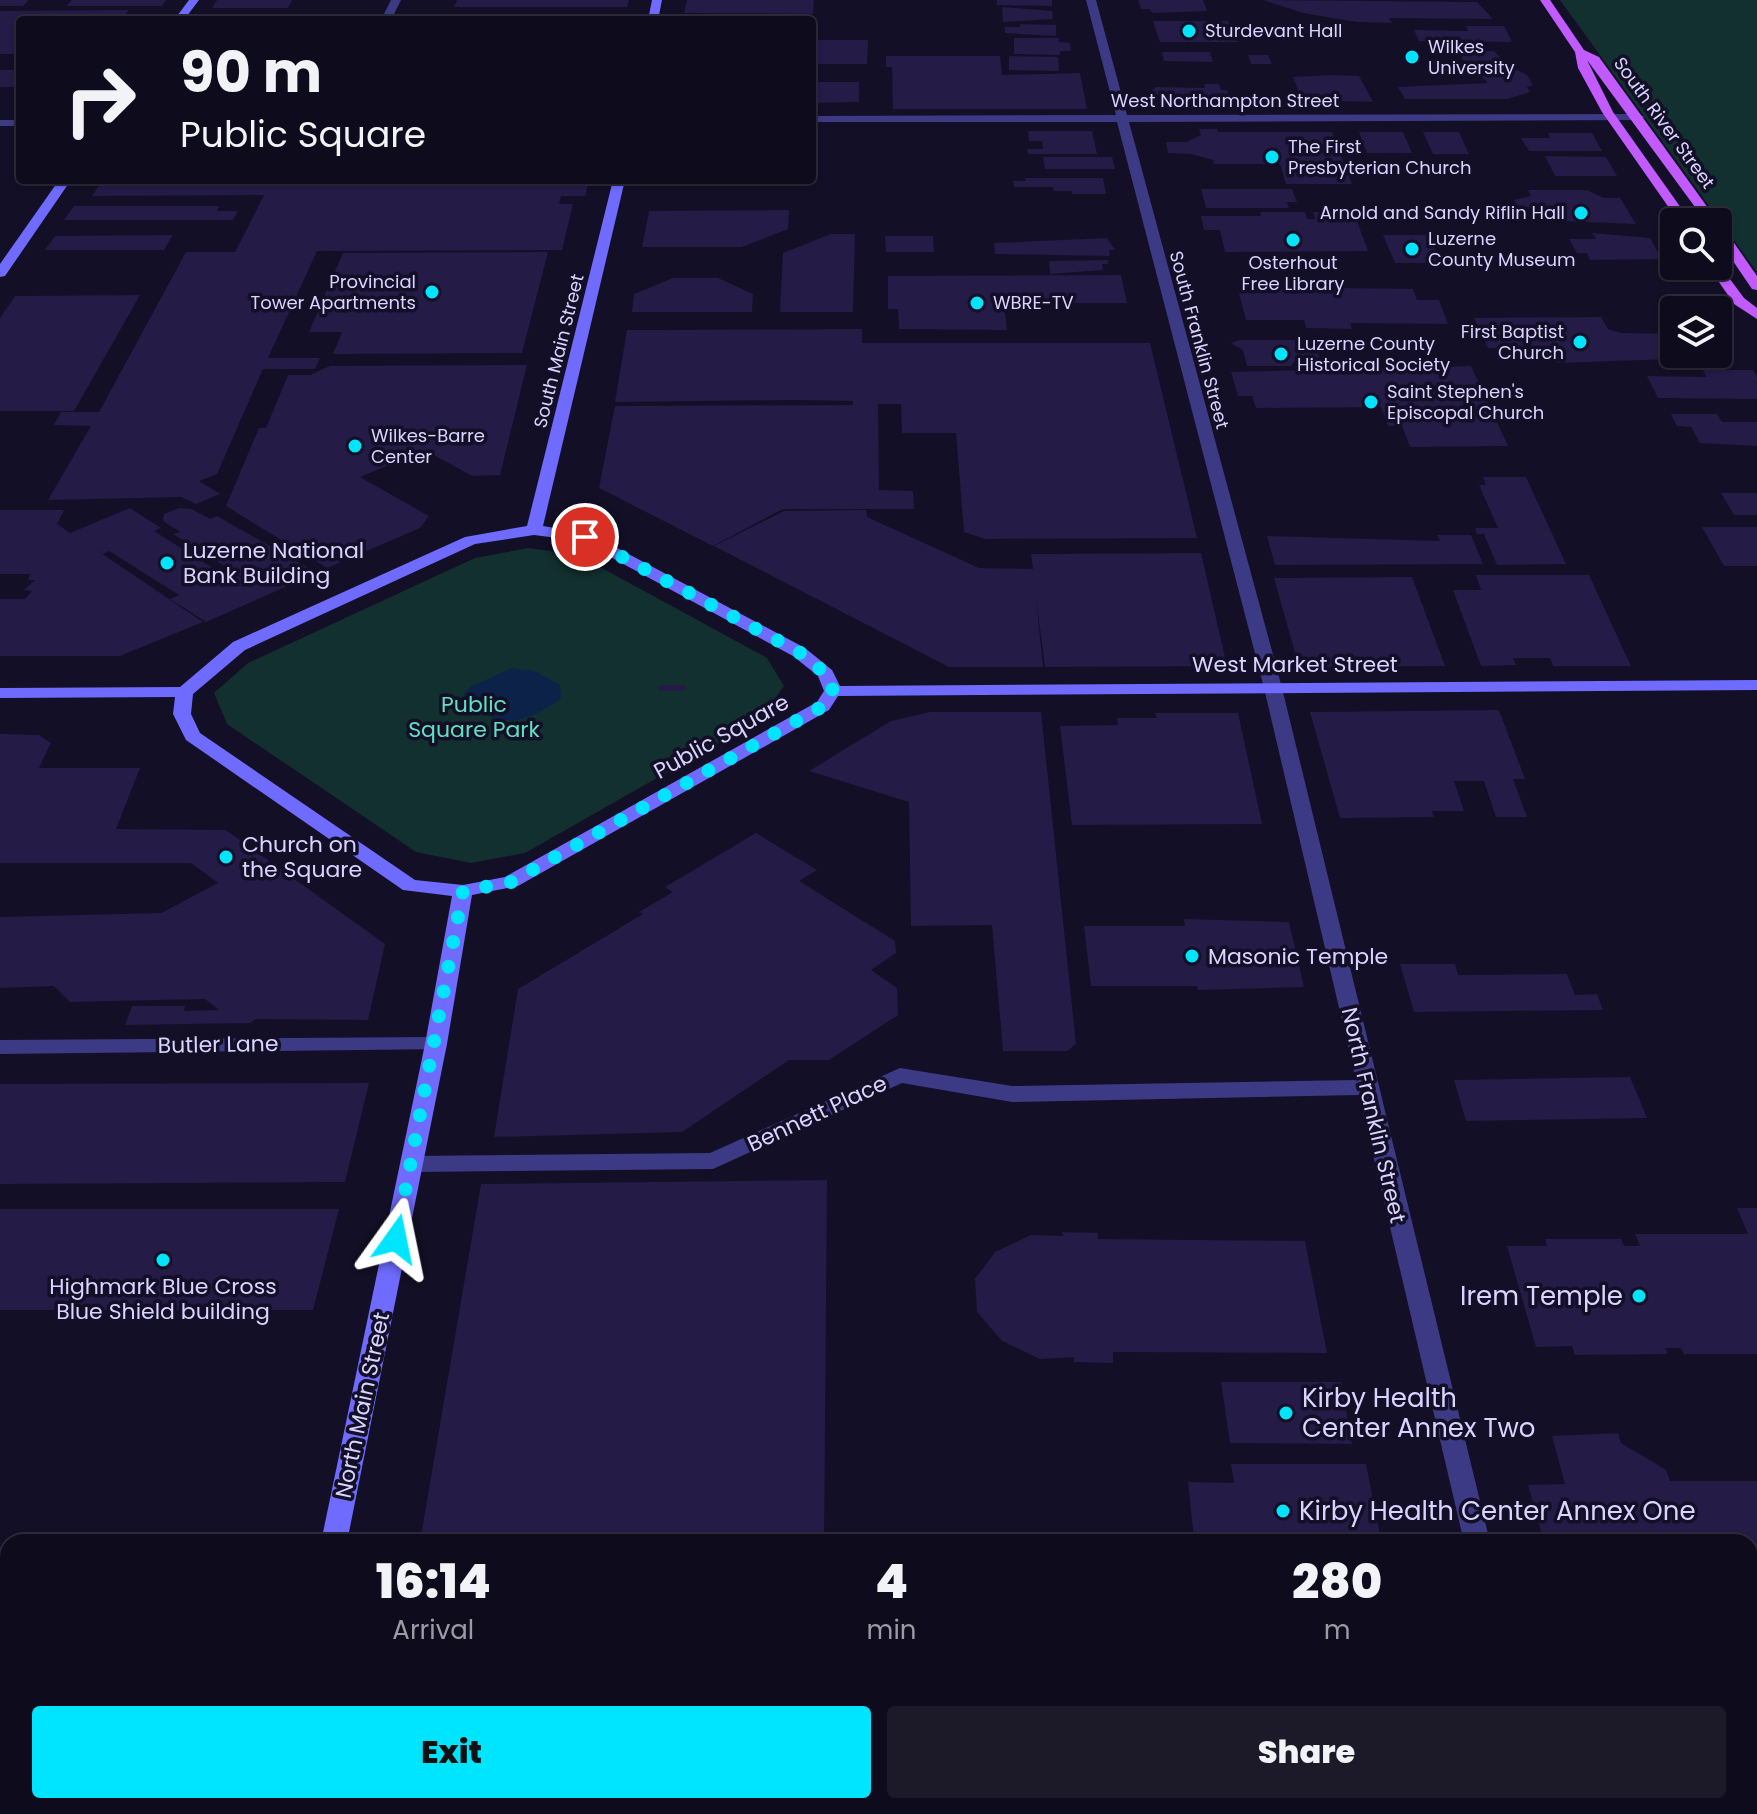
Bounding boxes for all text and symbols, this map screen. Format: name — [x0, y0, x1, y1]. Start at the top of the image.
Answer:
place label: Sturdevant Hall — [1205, 18, 1342, 43]
marker: Sturdevant Hall — [1180, 22, 1198, 40]
text: 90 m — [180, 33, 322, 112]
place label: Wilkes University — [1428, 34, 1515, 80]
icon: right — [48, 48, 152, 152]
marker: Wilkes University — [1403, 48, 1421, 66]
street label: South River Street — [1608, 52, 1721, 194]
street label: West Northampton Street — [1111, 88, 1339, 113]
text: Public Square — [180, 109, 426, 160]
place label: The First Presbyterian Church — [1288, 134, 1471, 180]
marker: The First Presbyterian Church — [1263, 148, 1281, 166]
place label: Arnold and Sandy Riflin Hall — [1320, 200, 1565, 225]
marker: Arnold and Sandy Riflin Hall — [1572, 204, 1590, 222]
map controls — [1660, 208, 1732, 368]
button: search — [1660, 208, 1732, 280]
place label: Luzerne County Museum — [1428, 226, 1576, 272]
marker: Osterhout Free Library — [1284, 231, 1302, 249]
marker: Luzerne County Museum — [1403, 240, 1421, 258]
street label: South Franklin Street — [1164, 248, 1235, 432]
place label: Osterhout Free Library — [1241, 250, 1345, 296]
place label: Provincial Tower Apartments — [250, 269, 416, 315]
street label: South Main Street — [527, 271, 590, 430]
marker: Provincial Tower Apartments — [423, 283, 441, 301]
place label: WBRE-TV — [993, 290, 1074, 315]
marker: WBRE-TV — [968, 294, 986, 312]
button: layers — [1660, 296, 1732, 368]
place label: First Baptist Church — [1461, 319, 1564, 365]
place label: Luzerne County Historical Society — [1297, 331, 1450, 377]
marker: First Baptist Church — [1571, 333, 1589, 351]
marker: Luzerne County Historical Society — [1272, 345, 1290, 363]
place label: Saint Stephen's Episcopal Church — [1387, 379, 1544, 425]
marker: Saint Stephen's Episcopal Church — [1362, 393, 1380, 411]
place label: Wilkes-Barre Center — [371, 423, 485, 469]
marker: Wilkes-Barre Center — [346, 437, 364, 455]
pin — [551, 503, 619, 571]
icon: arrive — [563, 515, 607, 559]
place label: Luzerne National Bank Building — [183, 535, 364, 591]
marker: Luzerne National Bank Building — [158, 554, 176, 572]
street label: West Market Street — [1192, 649, 1398, 680]
street label: Public Square — [648, 686, 794, 786]
park label: Public Square Park — [408, 689, 540, 745]
place label: Church on the Square — [242, 829, 362, 885]
marker: Church on the Square — [217, 848, 235, 866]
place label: Masonic Temple — [1208, 941, 1388, 972]
marker: Masonic Temple — [1183, 947, 1201, 965]
street label: North Franklin Street — [1334, 1004, 1413, 1226]
street label: Butler Lane — [157, 1028, 279, 1061]
street label: Bennett Place — [742, 1068, 892, 1159]
position arrow — [354, 1197, 438, 1281]
marker: Highmark Blue Cross Blue Shield building — [154, 1251, 172, 1269]
place label: Highmark Blue Cross Blue Shield building — [49, 1271, 277, 1327]
place label: Irem Temple — [1460, 1278, 1623, 1314]
marker: Irem Temple — [1630, 1287, 1648, 1305]
street label: North Main Street — [328, 1309, 397, 1501]
place label: Kirby Health Center Annex Two — [1302, 1380, 1535, 1446]
marker: Kirby Health Center Annex Two — [1277, 1404, 1295, 1422]
place label: Kirby Health Center Annex One — [1299, 1493, 1696, 1529]
marker: Kirby Health Center Annex One — [1274, 1502, 1292, 1520]
text: 16:14 — [376, 1548, 491, 1615]
text: 4 — [875, 1548, 908, 1615]
text: 280 — [1292, 1548, 1382, 1615]
text: Arrival — [392, 1612, 474, 1648]
text: min — [867, 1612, 916, 1648]
text: m — [1324, 1612, 1351, 1648]
button: Exit — [32, 1706, 871, 1798]
button: Share — [887, 1706, 1726, 1798]

